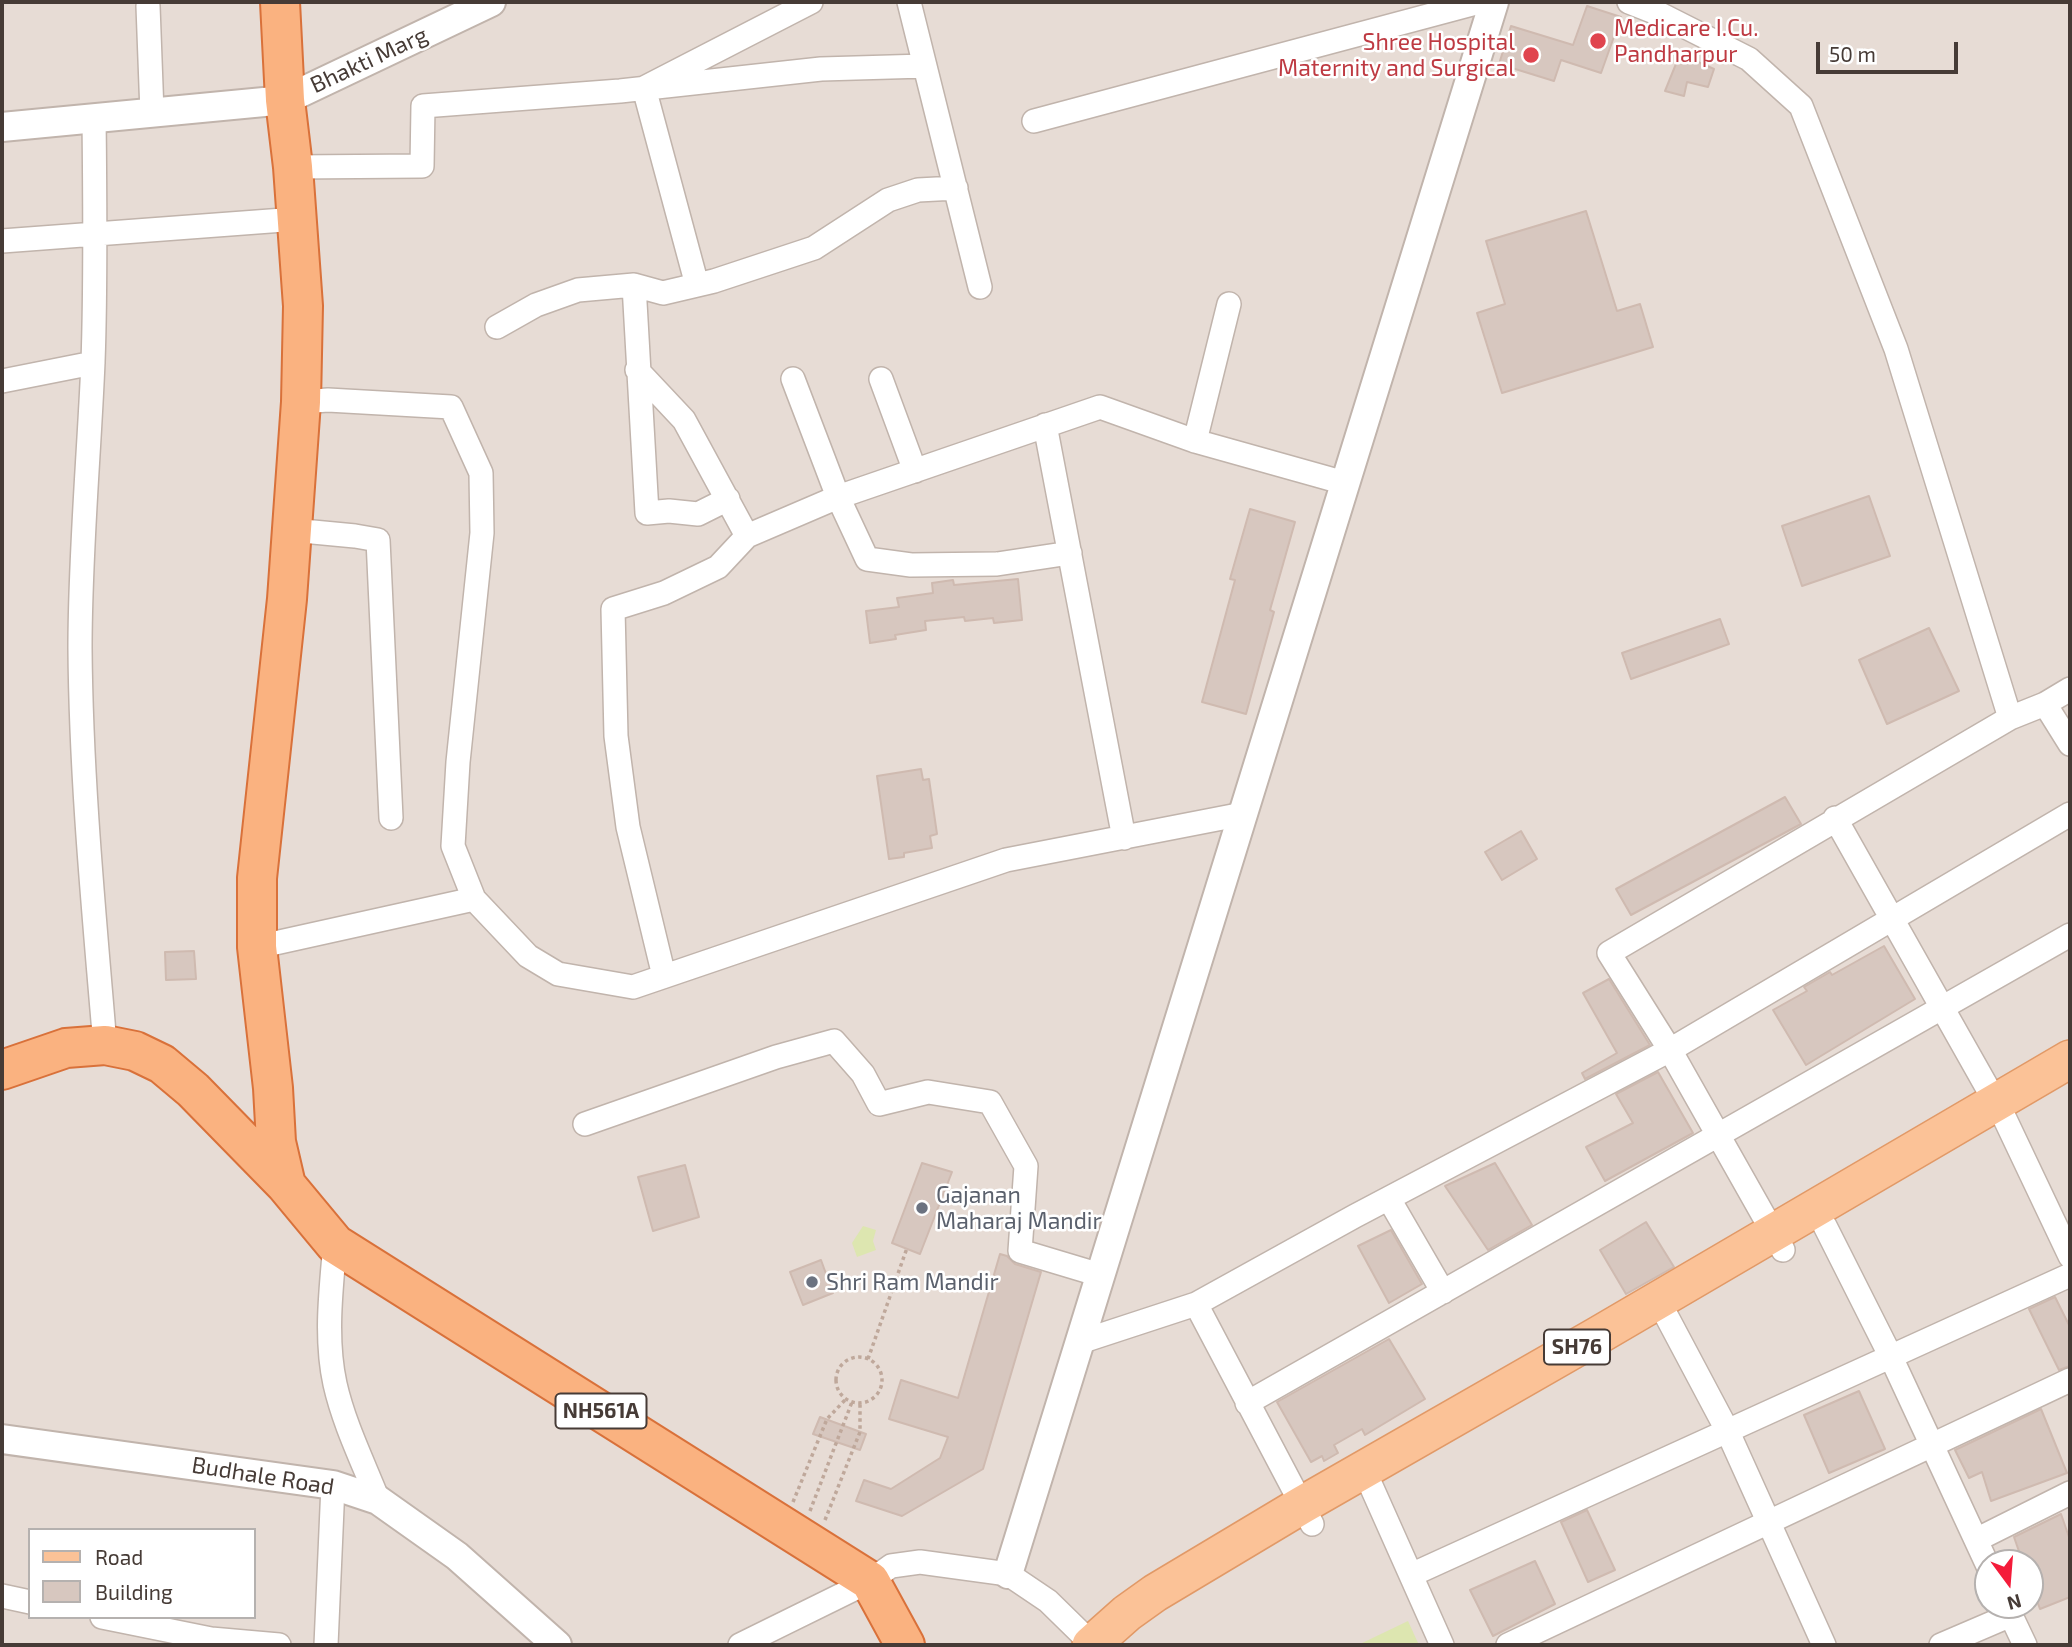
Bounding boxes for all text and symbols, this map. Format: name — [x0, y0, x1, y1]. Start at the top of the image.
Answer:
place label: Medicare I.Cu. Pandharpur — [1614, 14, 1758, 68]
street label: Bhakti Marg — [306, 21, 432, 99]
place label: Shree Hospital Maternity and Surgical — [1278, 28, 1515, 82]
scale bar — [1820, 28, 1962, 72]
marker: Medicare I.Cu. Pandharpur — [1588, 31, 1608, 51]
text: 50 m — [1829, 41, 1876, 66]
marker: Shree Hospital Maternity and Surgical — [1521, 45, 1541, 65]
place label: Gajanan Maharaj Mandir — [936, 1181, 1102, 1235]
marker: Gajanan Maharaj Mandir — [914, 1200, 930, 1216]
place label: Shri Ram Mandir — [826, 1268, 999, 1296]
marker: Shri Ram Mandir — [804, 1274, 820, 1290]
road number: SH76 — [1544, 1330, 1610, 1364]
road number: NH561A — [556, 1394, 646, 1428]
street label: Budhale Road — [190, 1451, 336, 1501]
legend — [28, 1528, 256, 1619]
text: Road — [95, 1544, 143, 1569]
north arrow — [1974, 1549, 2044, 1619]
text: Building — [95, 1579, 173, 1604]
text: N — [2005, 1590, 2024, 1616]

